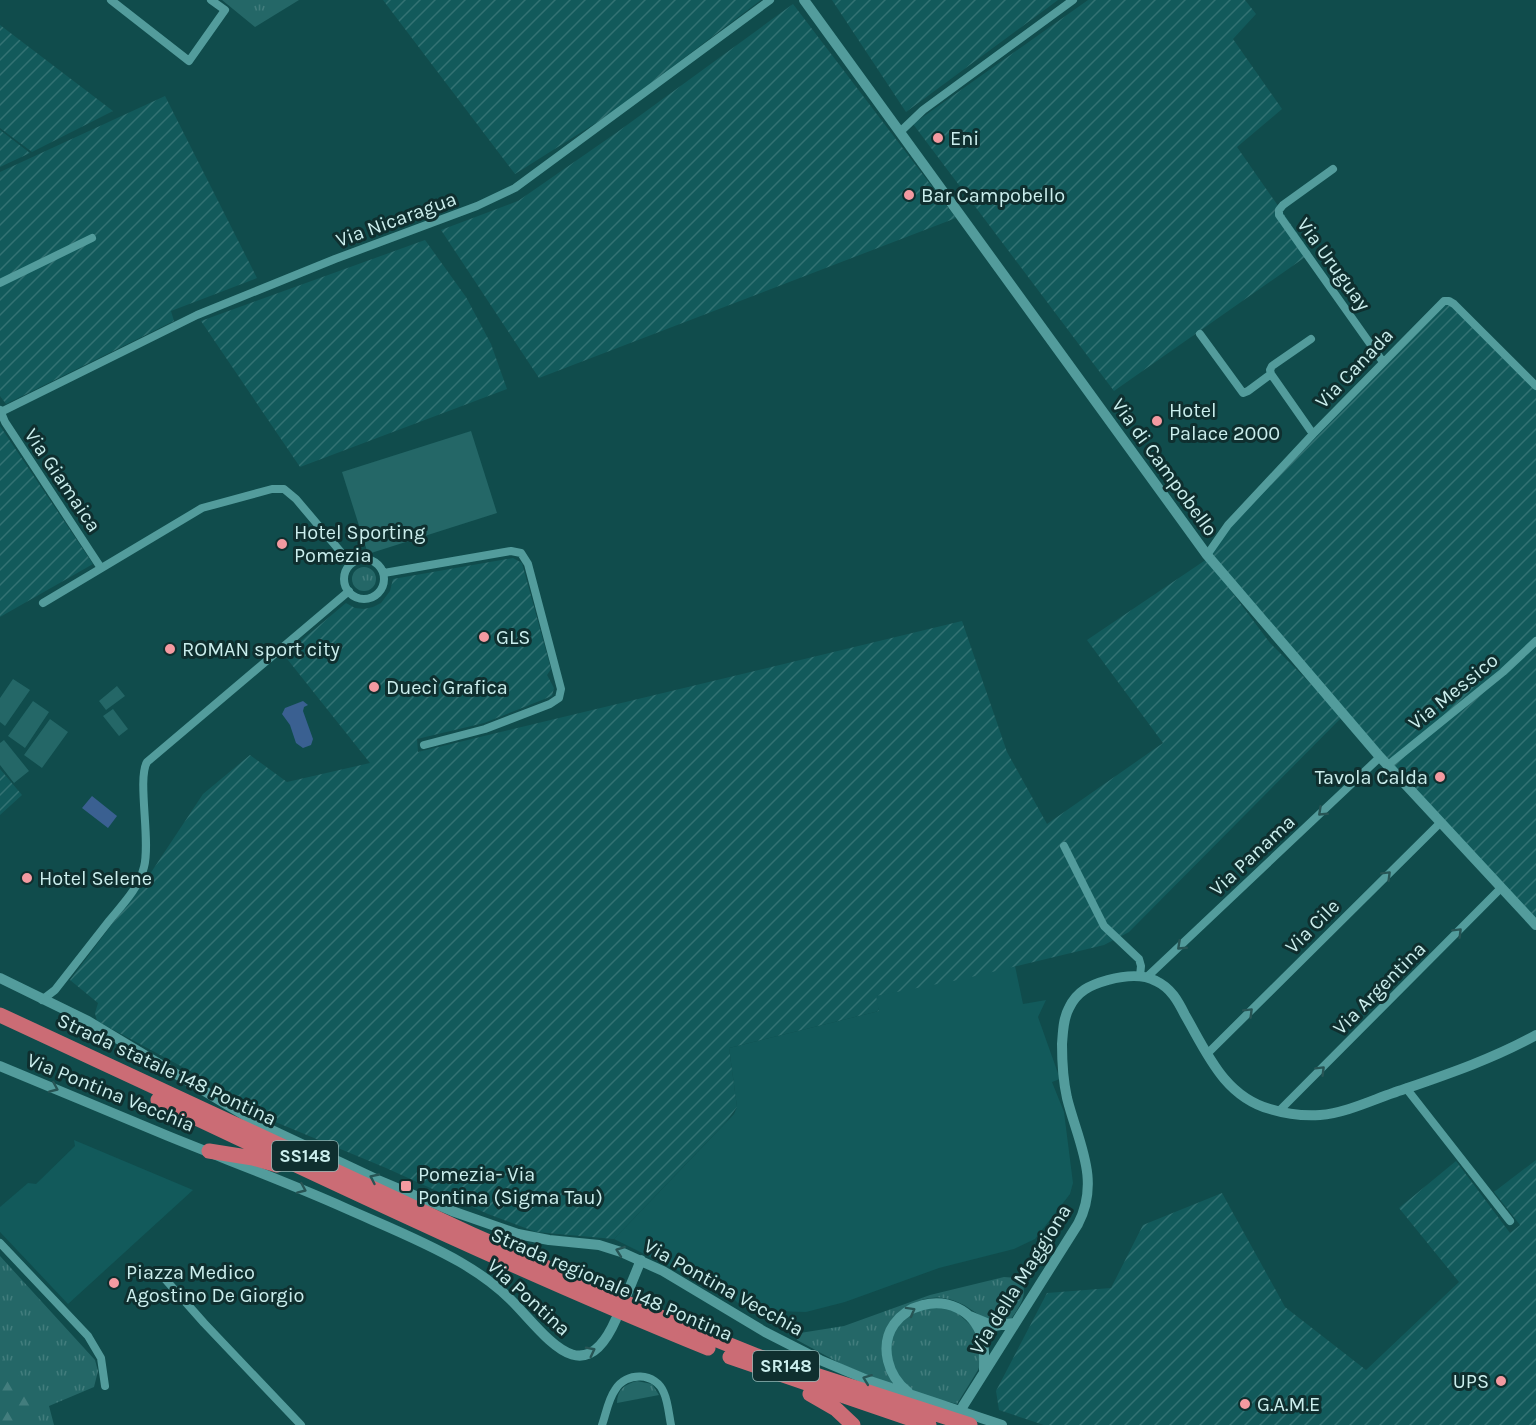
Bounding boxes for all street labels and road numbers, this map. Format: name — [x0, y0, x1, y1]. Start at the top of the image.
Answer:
street label: Via Nicaragua — [333, 187, 460, 252]
street label: Via Uruguay — [1292, 213, 1375, 315]
street label: Via Canada — [1311, 324, 1398, 413]
street label: Via di Campobello — [1107, 394, 1222, 541]
street label: Via Giamaica — [20, 424, 106, 536]
street label: Via Messico — [1404, 648, 1503, 734]
street label: Via Panama — [1205, 810, 1300, 901]
street label: Via Cile — [1281, 895, 1344, 958]
street label: Via Argentina — [1328, 937, 1430, 1039]
street label: Strada statale 148 Pontina — [54, 1009, 280, 1130]
street label: Via Pontina Vecchia — [24, 1048, 198, 1137]
road number: SS148 — [272, 1141, 338, 1171]
street label: Via della Maggiona — [965, 1200, 1076, 1359]
street label: Strada regionale 148 Pontina — [488, 1223, 736, 1346]
street label: Via Pontina Vecchia — [640, 1234, 808, 1341]
street label: Via Pontina — [482, 1254, 575, 1341]
road number: SR148 — [753, 1351, 819, 1381]

